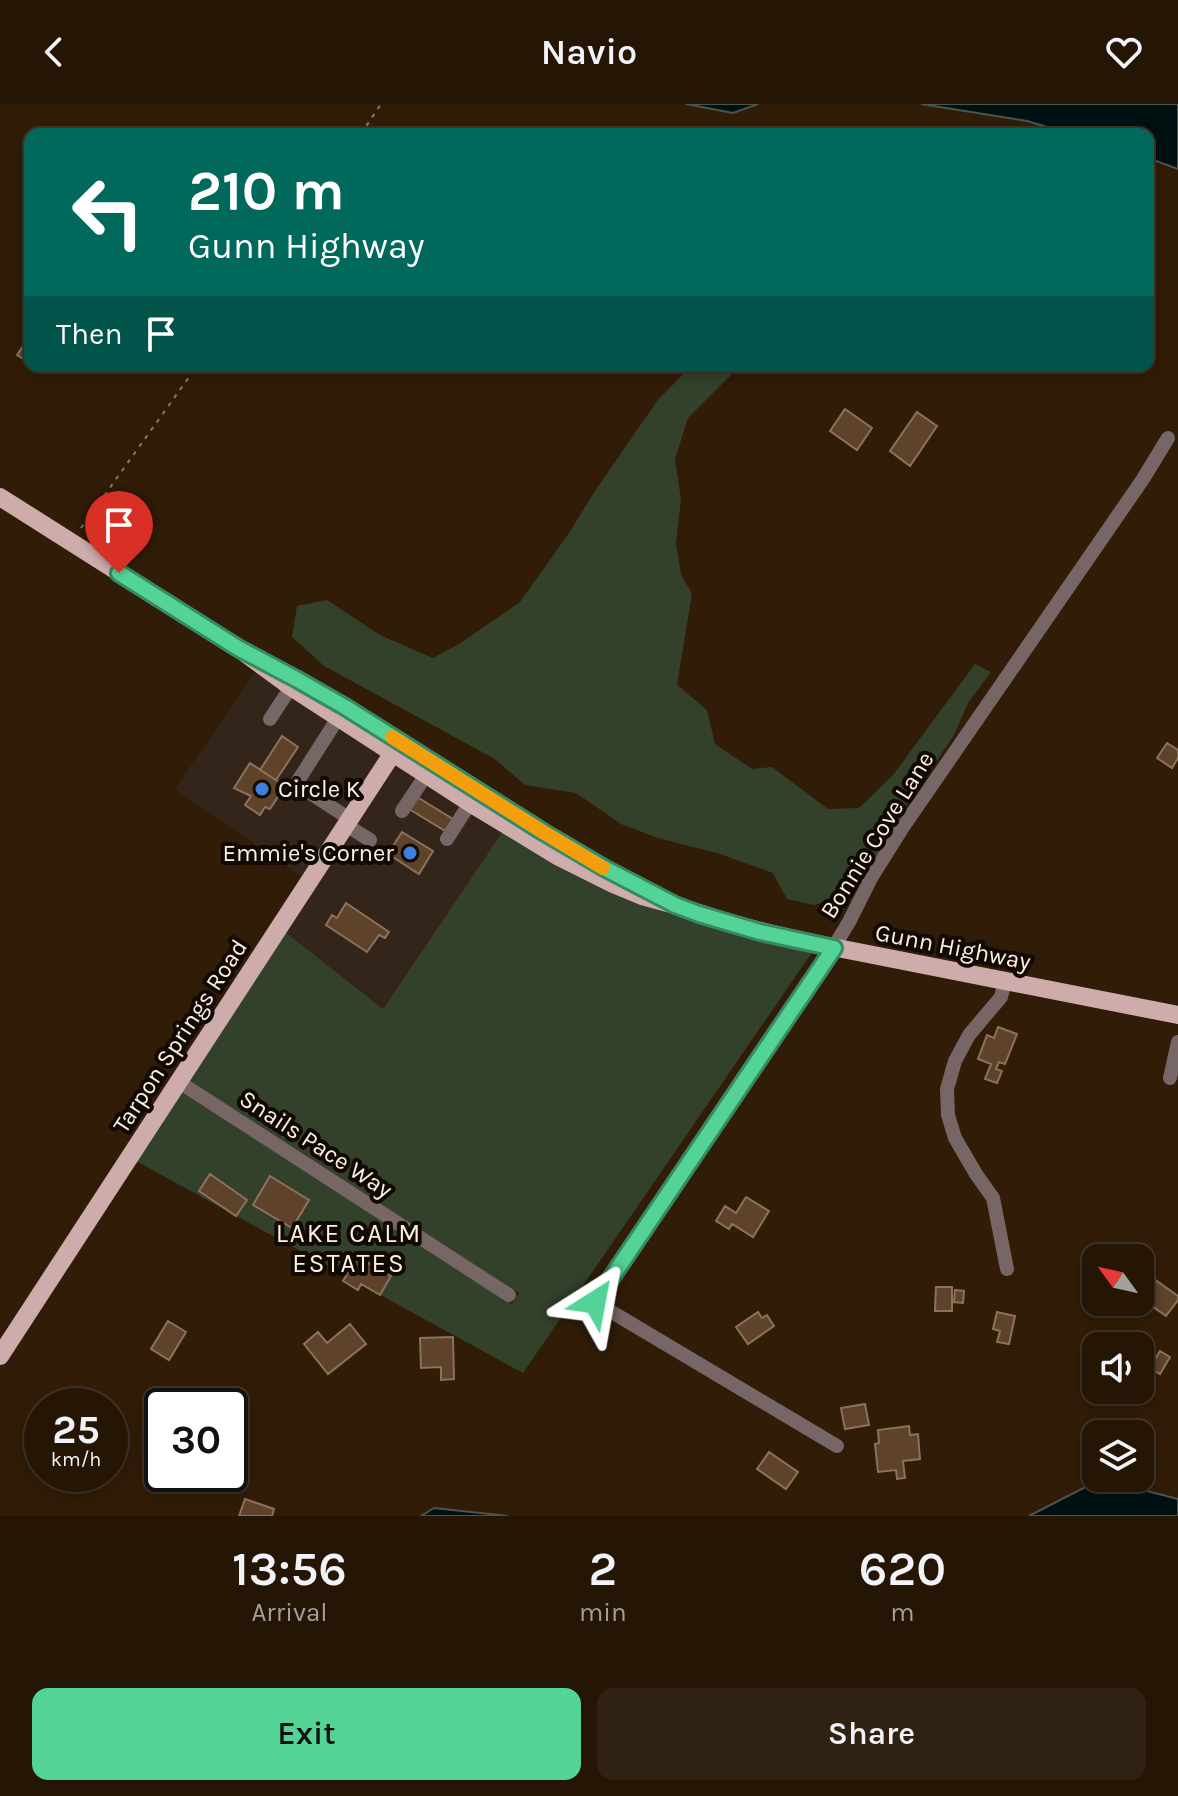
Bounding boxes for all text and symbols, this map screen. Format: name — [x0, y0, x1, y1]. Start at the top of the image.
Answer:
icon: back — [32, 30, 76, 74]
icon: heart — [1102, 30, 1146, 74]
text: Navio — [541, 31, 637, 73]
text: 210 m — [188, 158, 345, 223]
icon: left — [56, 160, 160, 264]
text: Gunn Highway — [188, 225, 424, 267]
icon: arrive — [139, 312, 183, 356]
text: Then — [56, 316, 123, 352]
pin — [85, 491, 153, 573]
icon: arrive — [97, 503, 141, 547]
street label: Bonnie Cove Lane — [814, 746, 940, 924]
place label: Circle K — [278, 775, 361, 803]
marker: Circle K — [253, 780, 271, 798]
place label: Emmie's Corner — [223, 839, 394, 867]
marker: Emmie's Corner — [401, 844, 419, 862]
street label: Gunn Highway — [873, 918, 1033, 976]
street label: Tarpon Springs Road — [107, 934, 253, 1138]
street label: Snails Pace Way — [234, 1084, 398, 1204]
district label: LAKE CALM ESTATES — [276, 1218, 422, 1279]
north arrow — [1082, 1244, 1154, 1316]
map controls — [1082, 1244, 1154, 1492]
position arrow — [553, 1260, 637, 1344]
button: sound — [1082, 1332, 1154, 1404]
speed limit sign: 30 — [144, 1388, 248, 1492]
text: 25 — [52, 1406, 100, 1453]
button: layers — [1082, 1420, 1154, 1492]
text: km/h — [51, 1448, 101, 1471]
text: 13:56 — [232, 1541, 347, 1597]
text: 2 — [589, 1541, 617, 1597]
text: 620 — [859, 1541, 946, 1597]
text: Arrival — [251, 1597, 328, 1628]
text: min — [579, 1597, 627, 1628]
text: m — [890, 1597, 915, 1628]
button: Exit — [32, 1688, 581, 1780]
button: Share — [597, 1688, 1146, 1780]

